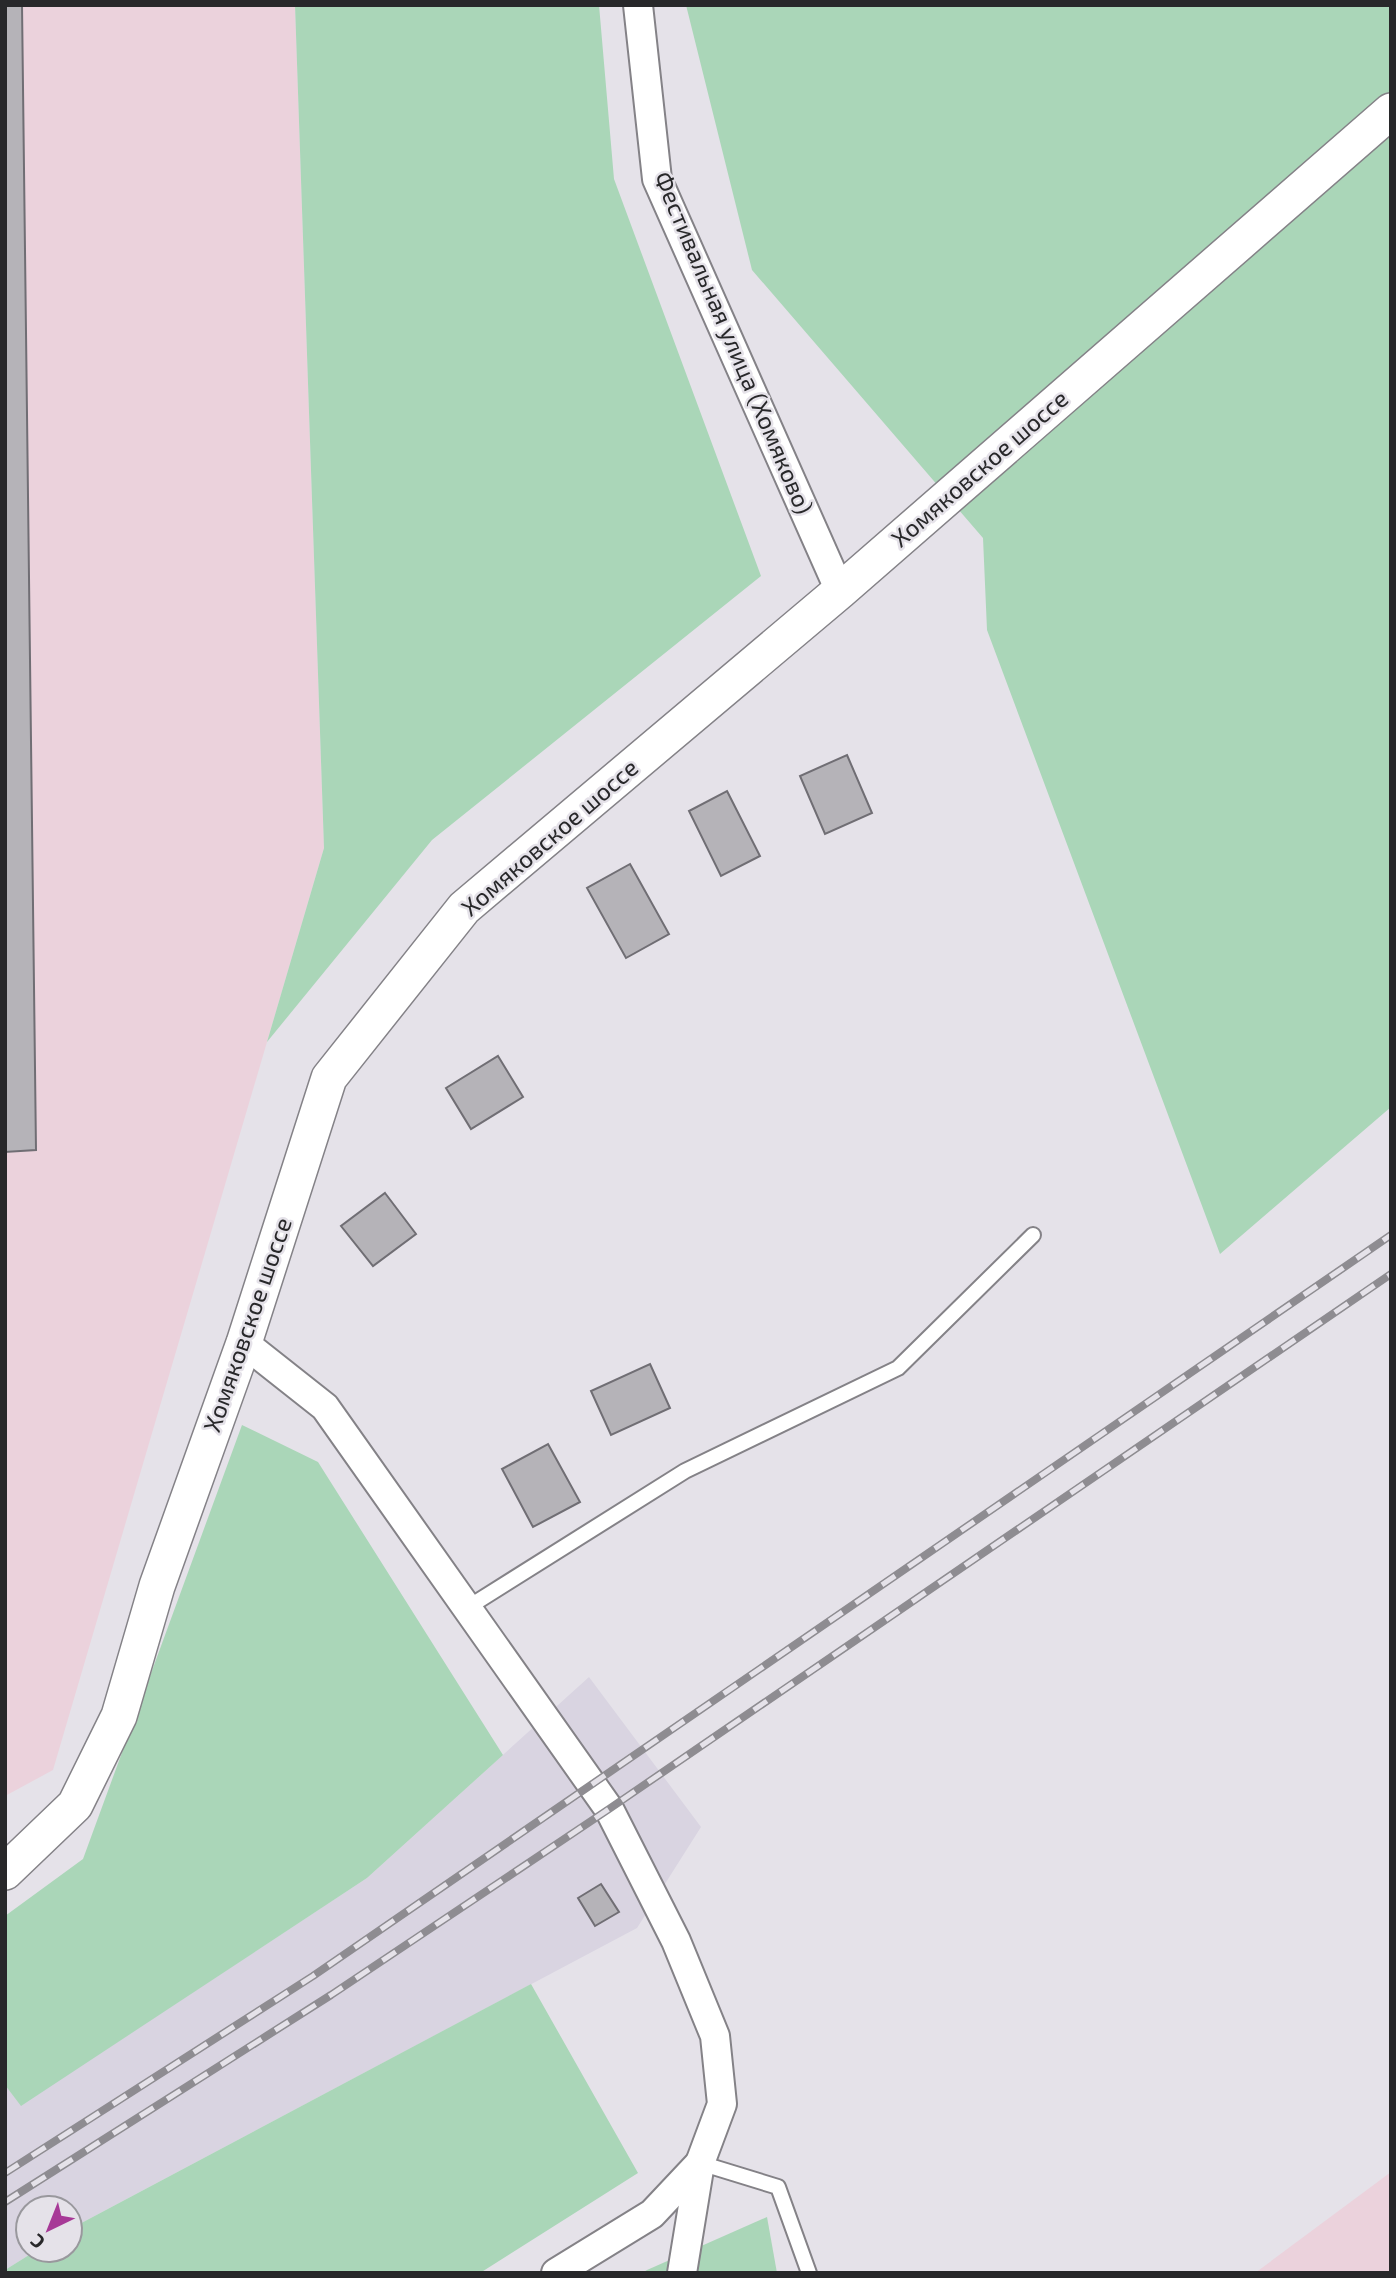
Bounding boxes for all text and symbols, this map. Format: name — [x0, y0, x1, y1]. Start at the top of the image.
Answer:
street label: Фестивальная улица (Хомяково) — [648, 167, 820, 518]
street label: Хомяковское шоссе — [885, 383, 1073, 553]
street label: Хомяковское шоссе — [455, 752, 643, 922]
street label: Хомяковское шоссе — [196, 1214, 297, 1435]
north arrow — [14, 2194, 84, 2264]
text: С — [25, 2230, 49, 2254]

